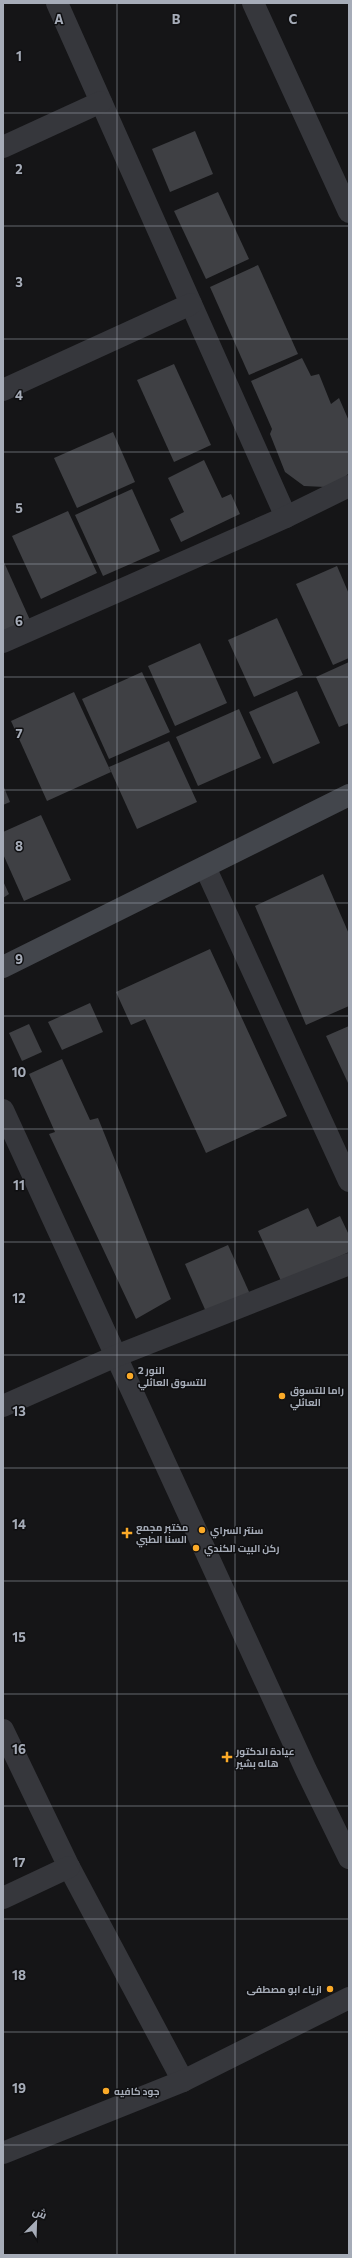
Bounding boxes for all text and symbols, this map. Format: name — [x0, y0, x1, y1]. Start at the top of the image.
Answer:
text: A — [54, 11, 64, 27]
text: B — [172, 11, 181, 27]
text: C — [289, 11, 298, 27]
text: 1 — [16, 48, 22, 64]
text: 2 — [15, 161, 23, 177]
text: 3 — [15, 274, 23, 290]
text: 4 — [15, 387, 23, 403]
text: 5 — [15, 500, 23, 516]
text: 6 — [15, 613, 23, 629]
text: 7 — [15, 725, 23, 741]
text: 8 — [15, 838, 23, 854]
text: 9 — [15, 951, 23, 967]
text: 10 — [12, 1064, 27, 1080]
text: 11 — [13, 1177, 25, 1193]
text: 12 — [12, 1290, 26, 1306]
place label: النور 2 للتسوق العائلي — [138, 1364, 206, 1391]
marker: النور 2 للتسوق العائلي — [125, 1371, 135, 1381]
place label: راما للتسوق العائلي — [290, 1384, 344, 1411]
marker: راما للتسوق العائلي — [277, 1391, 287, 1401]
text: 13 — [12, 1403, 26, 1419]
text: 14 — [12, 1516, 26, 1532]
place label: مختبر مجمع السنا الطبي — [136, 1521, 188, 1548]
place label: سنتر السراي — [210, 1524, 263, 1539]
marker: سنتر السراي — [197, 1525, 207, 1535]
marker: مختبر مجمع السنا الطبي — [121, 1527, 133, 1539]
place label: ركن البيت الكندي — [204, 1542, 279, 1557]
marker: ركن البيت الكندي — [191, 1543, 201, 1553]
text: 15 — [12, 1629, 26, 1645]
text: 16 — [12, 1741, 26, 1757]
place label: عيادة الدكتور هاله بشير — [235, 1745, 294, 1770]
marker: عيادة الدكتور هاله بشير — [221, 1751, 233, 1763]
text: 17 — [12, 1854, 26, 1870]
text: 18 — [12, 1967, 26, 1983]
place label: ازياء ابو مصطفى — [246, 1983, 322, 1996]
marker: ازياء ابو مصطفى — [325, 1984, 335, 1994]
text: 19 — [12, 2080, 26, 2096]
place label: جود كافيه — [114, 2085, 160, 2098]
marker: جود كافيه — [101, 2086, 111, 2096]
north arrow — [16, 2202, 56, 2242]
text: ش — [31, 2204, 49, 2222]

